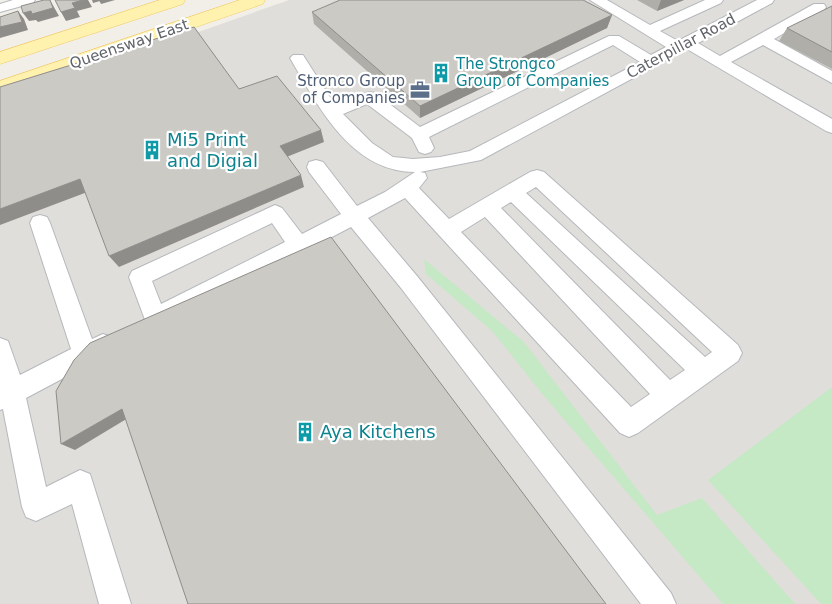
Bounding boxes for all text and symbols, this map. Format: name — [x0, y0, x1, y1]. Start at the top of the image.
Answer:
street label: Caterpillar Road — [623, 10, 739, 82]
street label: Queensway East — [67, 15, 191, 73]
place label: The Strongco Group of Companies — [455, 55, 610, 90]
building icon: The Strongco Group of Companies — [430, 62, 452, 84]
place label: Stronco Group of Companies — [297, 72, 405, 107]
office icon: Stronco Group of Companies — [409, 79, 431, 101]
place label: Mi5 Print and Digial — [167, 129, 258, 171]
building icon: Mi5 Print and Digial — [141, 139, 163, 161]
building icon: Aya Kitchens — [294, 421, 316, 443]
place label: Aya Kitchens — [320, 421, 436, 442]

